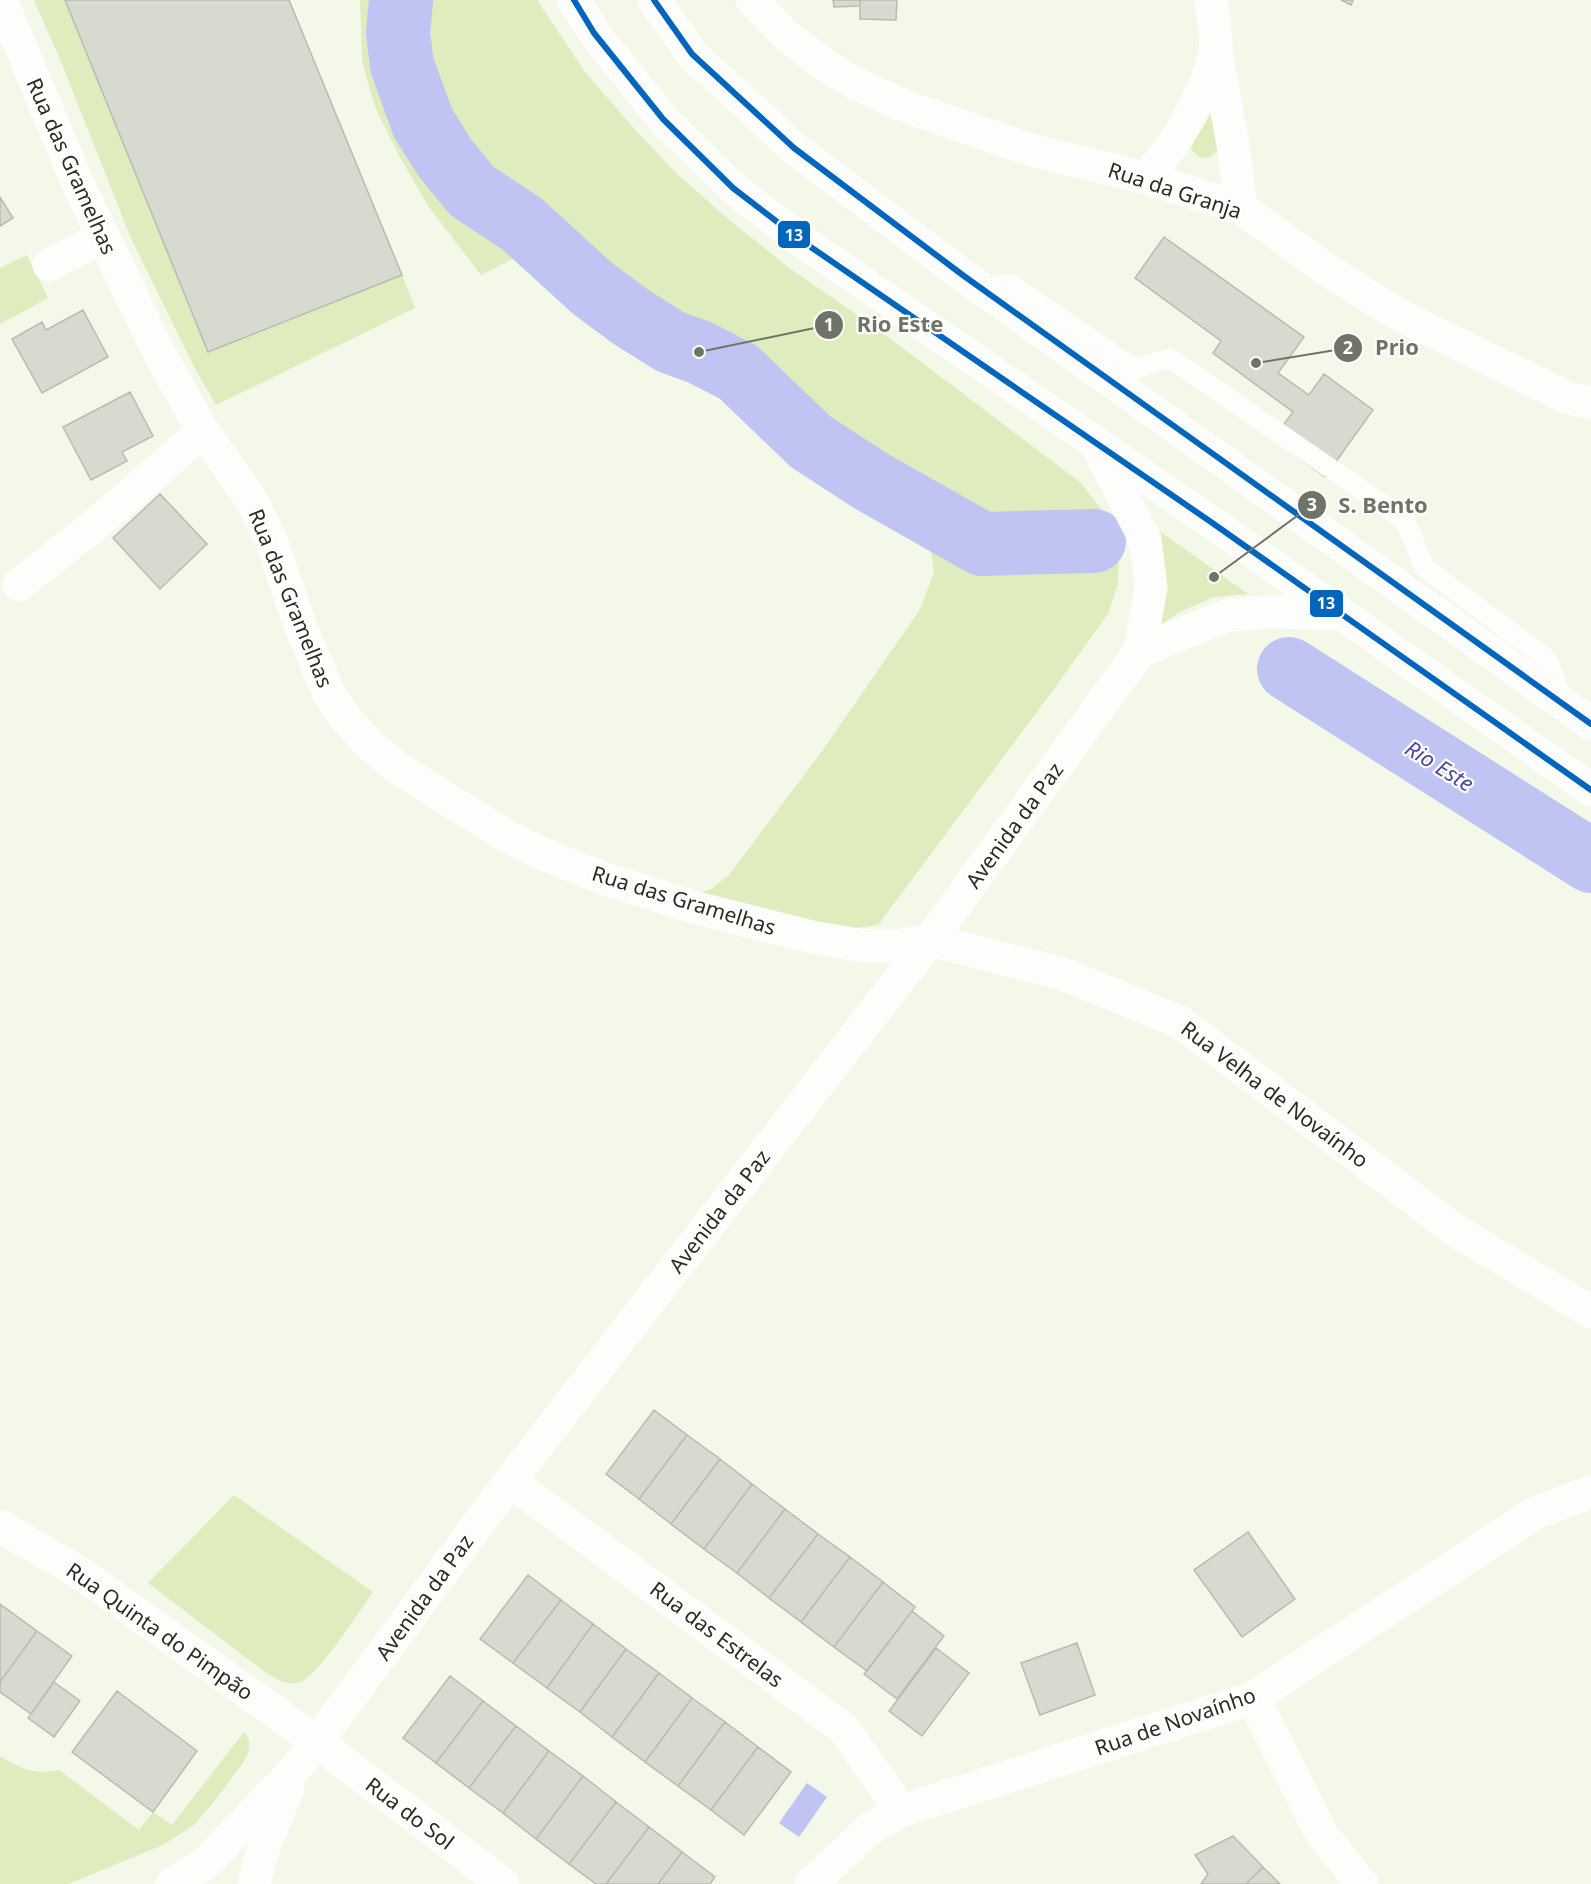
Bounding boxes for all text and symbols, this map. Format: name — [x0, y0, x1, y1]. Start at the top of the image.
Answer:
street label: Rua das Gramelhas — [20, 73, 124, 259]
street label: Rua da Granja — [1105, 155, 1245, 225]
line badge: 13 — [777, 220, 811, 249]
text: 13 — [785, 224, 803, 246]
callout: Rio Este — [814, 305, 955, 345]
text: Rio Este — [857, 308, 943, 338]
text: 1 — [824, 312, 834, 336]
callout: Prio — [1333, 328, 1431, 368]
text: Prio — [1375, 331, 1419, 361]
text: 2 — [1343, 335, 1353, 359]
callout: S. Bento — [1297, 485, 1440, 525]
text: S. Bento — [1338, 489, 1428, 519]
text: 3 — [1307, 492, 1317, 516]
street label: Rua das Gramelhas — [242, 504, 340, 692]
line badge: 13 — [1309, 589, 1344, 618]
text: 13 — [1317, 592, 1335, 614]
water label: Rio Este — [1400, 732, 1480, 798]
street label: Avenida da Paz — [959, 756, 1069, 894]
street label: Rua das Gramelhas — [589, 859, 779, 941]
street label: Rua Velha de Novaínho — [1176, 1014, 1374, 1174]
street label: Avenida da Paz — [662, 1144, 776, 1278]
street label: Avenida da Paz — [369, 1528, 479, 1666]
street label: Rua Quinta do Pimpão — [61, 1556, 259, 1706]
street label: Rua das Estrelas — [645, 1575, 789, 1693]
street label: Rua de Novaínho — [1091, 1680, 1259, 1762]
street label: Rua do Sol — [360, 1771, 460, 1855]

